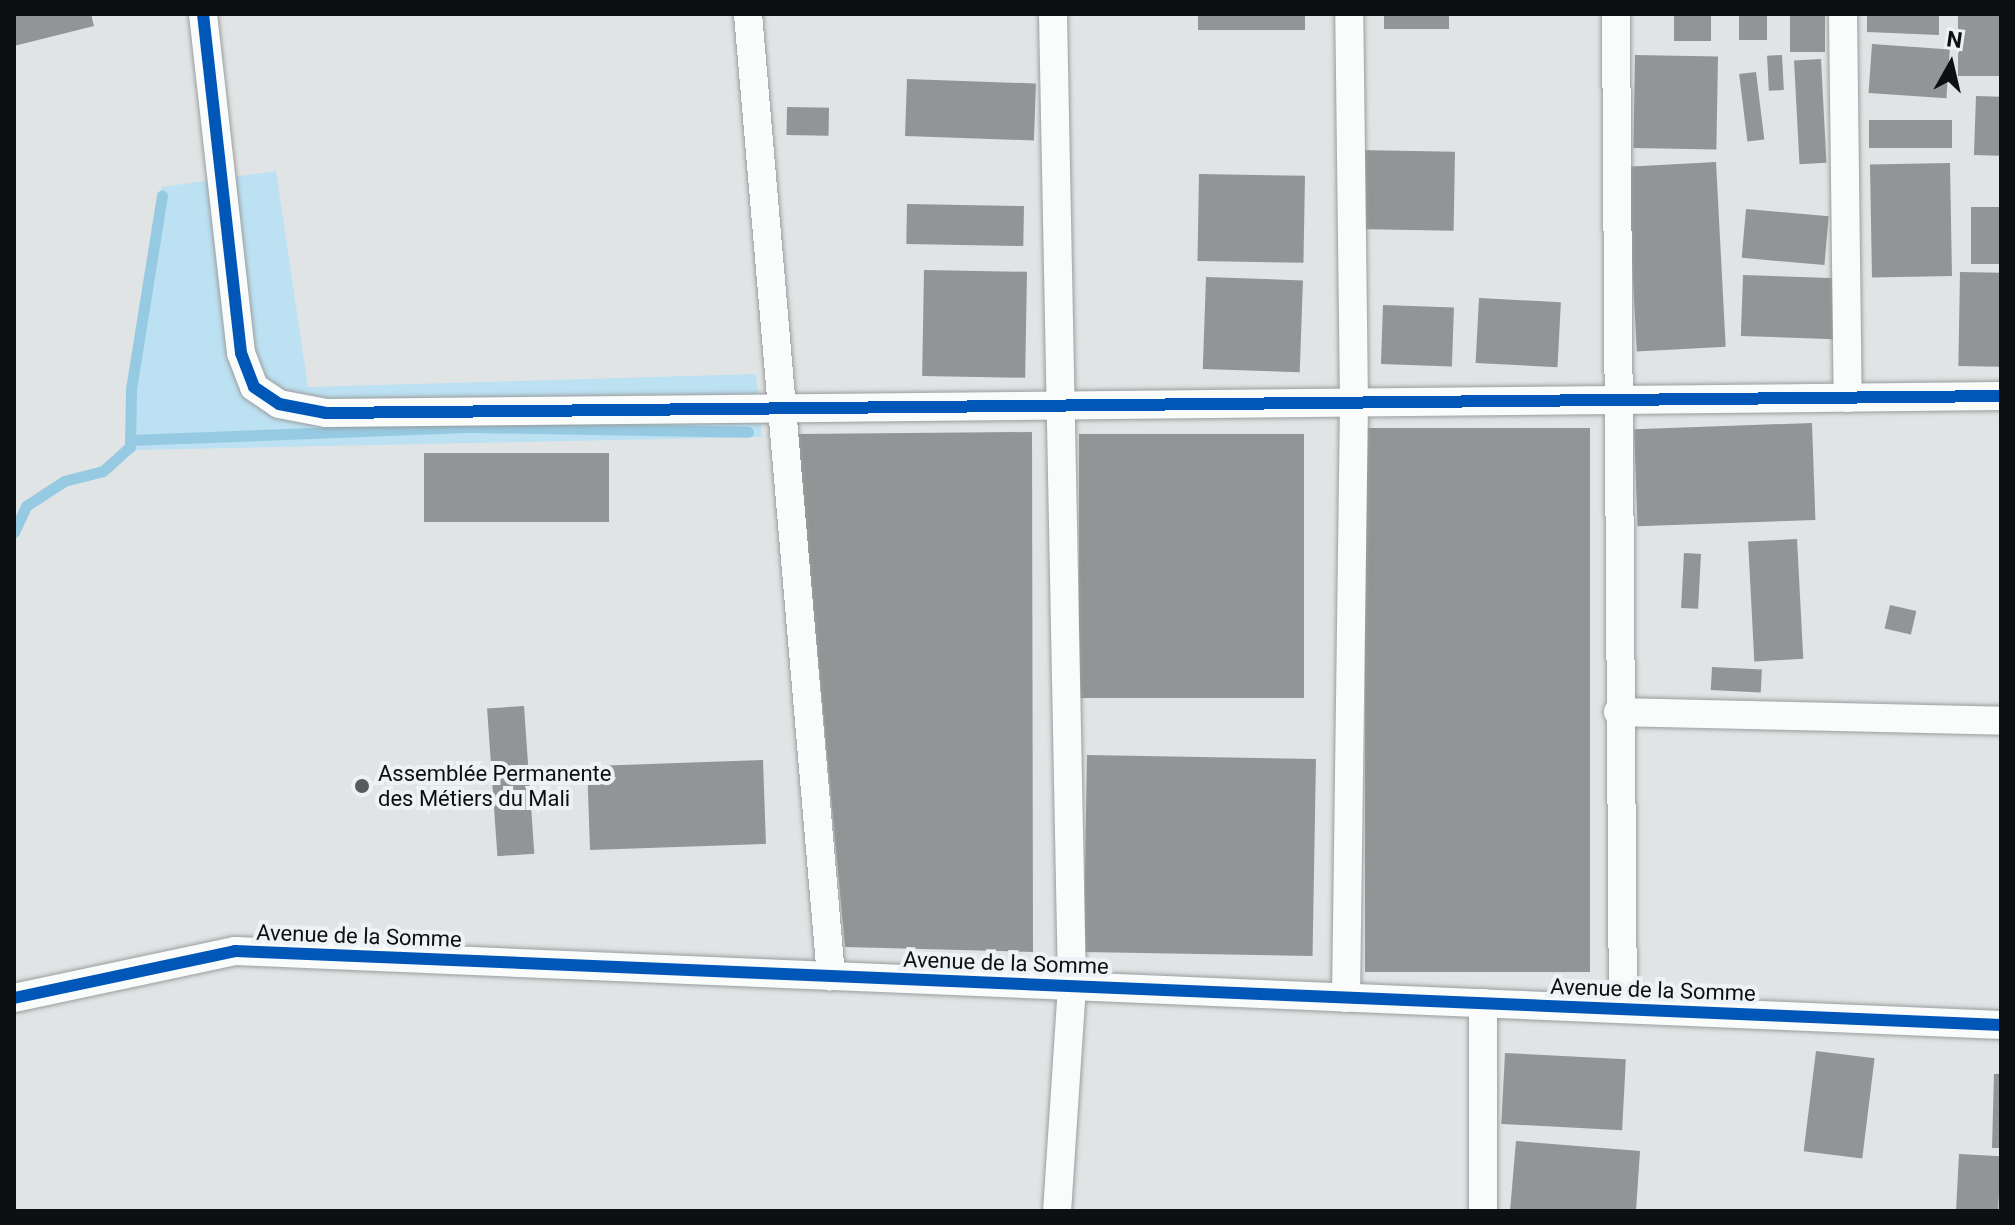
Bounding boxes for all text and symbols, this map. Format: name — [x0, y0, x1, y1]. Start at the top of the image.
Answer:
north arrow — [1911, 24, 1991, 104]
text: N — [1945, 26, 1964, 53]
place label: Assemblée Permanente des Métiers du Mali — [378, 760, 611, 812]
marker: Assemblée Permanente des Métiers du Mali — [353, 777, 371, 795]
street label: Avenue de la Somme — [256, 919, 462, 953]
street label: Avenue de la Somme — [903, 946, 1109, 980]
street label: Avenue de la Somme — [1550, 973, 1756, 1007]

